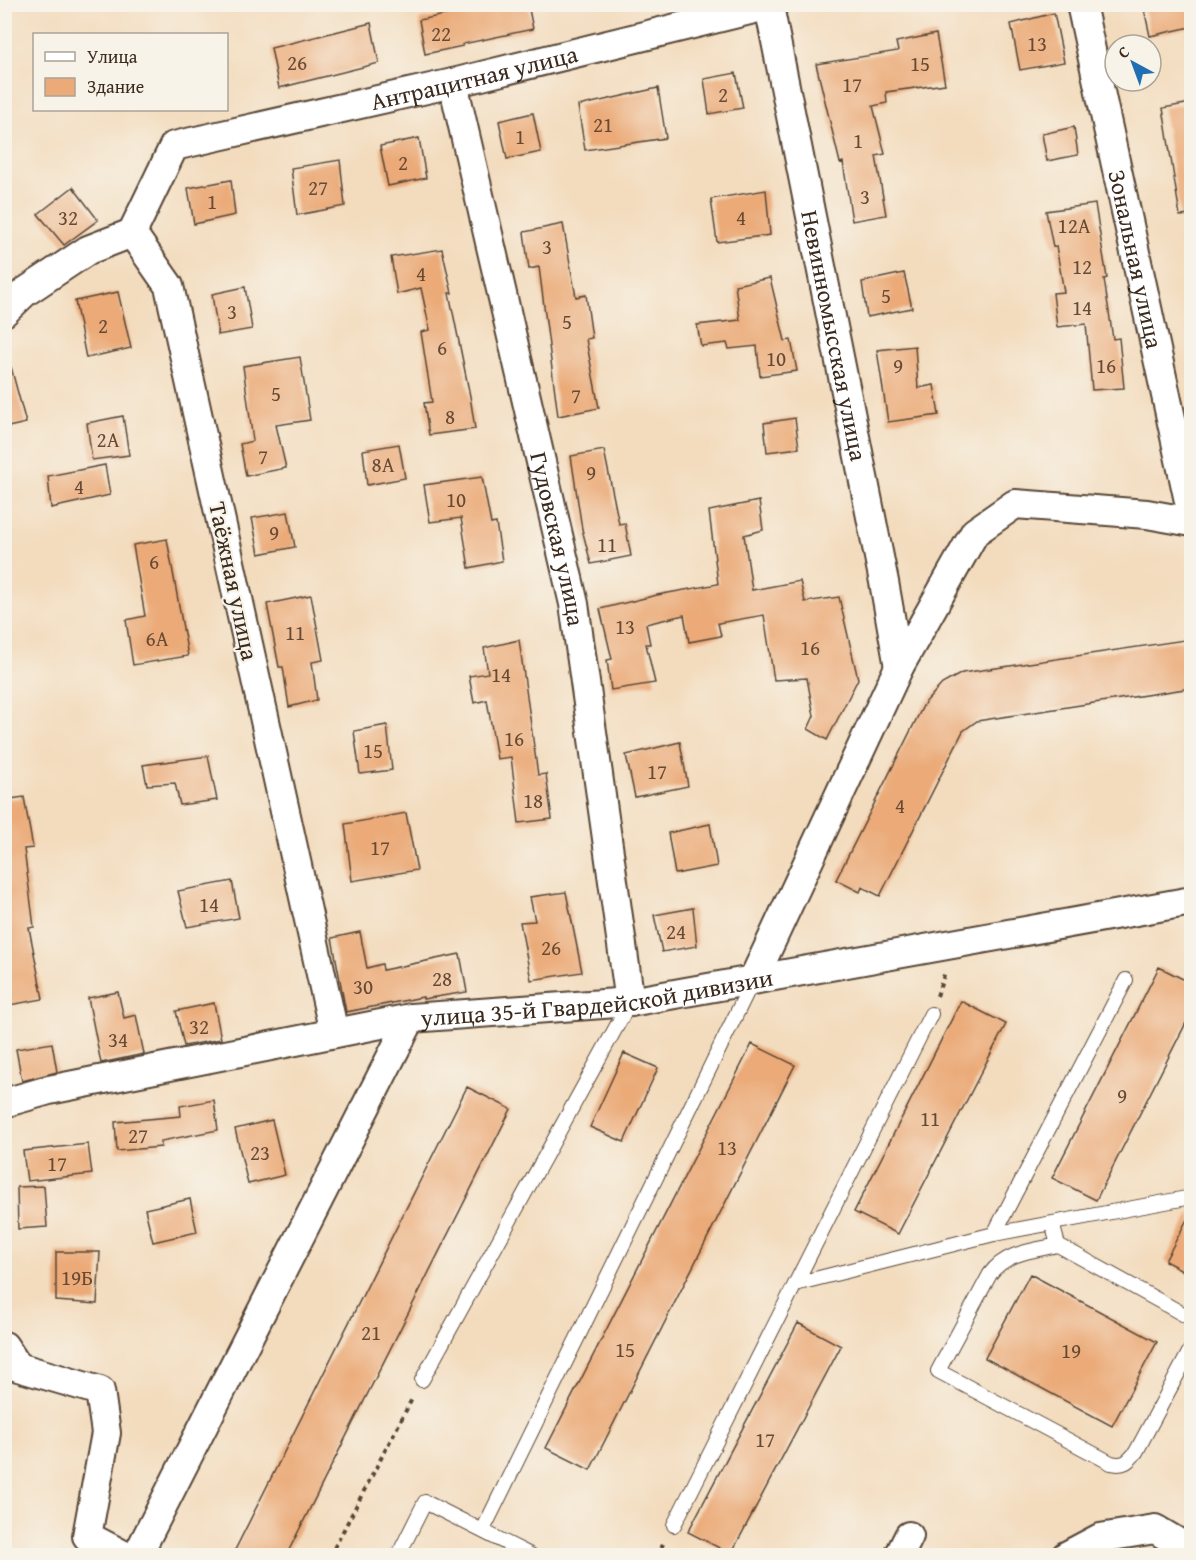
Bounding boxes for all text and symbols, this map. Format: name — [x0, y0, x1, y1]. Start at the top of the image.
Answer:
house number: 22 — [431, 18, 451, 49]
house number: 13 — [1027, 28, 1047, 59]
legend — [33, 33, 228, 111]
north arrow — [1103, 33, 1163, 93]
street label: Антрацитная улица — [367, 35, 582, 119]
text: С — [1112, 40, 1134, 64]
text: Улица — [87, 43, 138, 70]
house number: 26 — [287, 47, 307, 78]
house number: 15 — [910, 48, 930, 79]
house number: 17 — [842, 69, 862, 100]
text: Здание — [87, 73, 144, 100]
house number: 2 — [718, 79, 728, 110]
house number: 21 — [593, 109, 613, 140]
house number: 1 — [515, 121, 525, 152]
house number: 1 — [853, 125, 863, 156]
house number: 2 — [398, 147, 408, 178]
street label: Зональная улица — [1100, 166, 1173, 352]
house number: 27 — [308, 172, 328, 203]
house number: 3 — [860, 181, 870, 212]
house number: 1 — [207, 186, 217, 217]
house number: 32 — [58, 202, 78, 233]
house number: 4 — [736, 202, 746, 233]
street label: Невинномысская улица — [793, 207, 877, 464]
house number: 12А — [1058, 210, 1091, 241]
house number: 3 — [542, 231, 552, 262]
house number: 12 — [1072, 251, 1092, 282]
house number: 4 — [416, 258, 426, 289]
house number: 5 — [881, 280, 891, 311]
house number: 14 — [1072, 292, 1092, 323]
house number: 3 — [227, 296, 237, 327]
house number: 5 — [562, 306, 572, 337]
house number: 2 — [98, 310, 108, 341]
house number: 6 — [437, 332, 447, 363]
house number: 10 — [766, 343, 786, 374]
house number: 9 — [893, 350, 903, 381]
house number: 16 — [1096, 350, 1116, 381]
house number: 5 — [271, 378, 281, 409]
house number: 7 — [571, 380, 581, 411]
house number: 8 — [445, 401, 455, 432]
house number: 2А — [97, 424, 120, 455]
house number: 7 — [258, 441, 268, 472]
street label: Гудовская улица — [522, 448, 594, 629]
house number: 8А — [372, 449, 395, 480]
house number: 9 — [586, 457, 596, 488]
house number: 4 — [74, 471, 84, 502]
house number: 10 — [446, 484, 466, 515]
street label: Таёжная улица — [200, 498, 268, 664]
house number: 9 — [269, 517, 279, 548]
house number: 11 — [597, 529, 617, 560]
house number: 6 — [149, 546, 159, 577]
house number: 13 — [615, 611, 635, 642]
house number: 11 — [285, 617, 305, 648]
house number: 6А — [146, 623, 169, 654]
house number: 16 — [800, 632, 820, 663]
house number: 14 — [491, 659, 511, 690]
house number: 16 — [504, 723, 524, 754]
house number: 15 — [363, 735, 383, 766]
house number: 17 — [647, 756, 667, 787]
house number: 18 — [523, 785, 543, 816]
house number: 4 — [895, 790, 905, 821]
house number: 17 — [370, 832, 390, 863]
house number: 14 — [199, 889, 219, 920]
house number: 24 — [666, 916, 686, 947]
house number: 26 — [541, 932, 561, 963]
street label: улица 35-й Гвардейской дивизии — [418, 959, 776, 1035]
house number: 28 — [432, 963, 452, 994]
house number: 30 — [353, 971, 373, 1002]
house number: 32 — [189, 1011, 209, 1042]
house number: 34 — [108, 1024, 128, 1055]
house number: 9 — [1117, 1080, 1127, 1111]
house number: 11 — [920, 1103, 940, 1134]
house number: 27 — [128, 1120, 148, 1151]
house number: 13 — [717, 1132, 737, 1163]
house number: 23 — [250, 1137, 270, 1168]
house number: 17 — [47, 1148, 67, 1179]
house number: 19Б — [61, 1262, 93, 1293]
house number: 21 — [361, 1317, 381, 1348]
house number: 15 — [615, 1334, 635, 1365]
house number: 19 — [1061, 1335, 1081, 1366]
house number: 17 — [755, 1424, 775, 1455]

